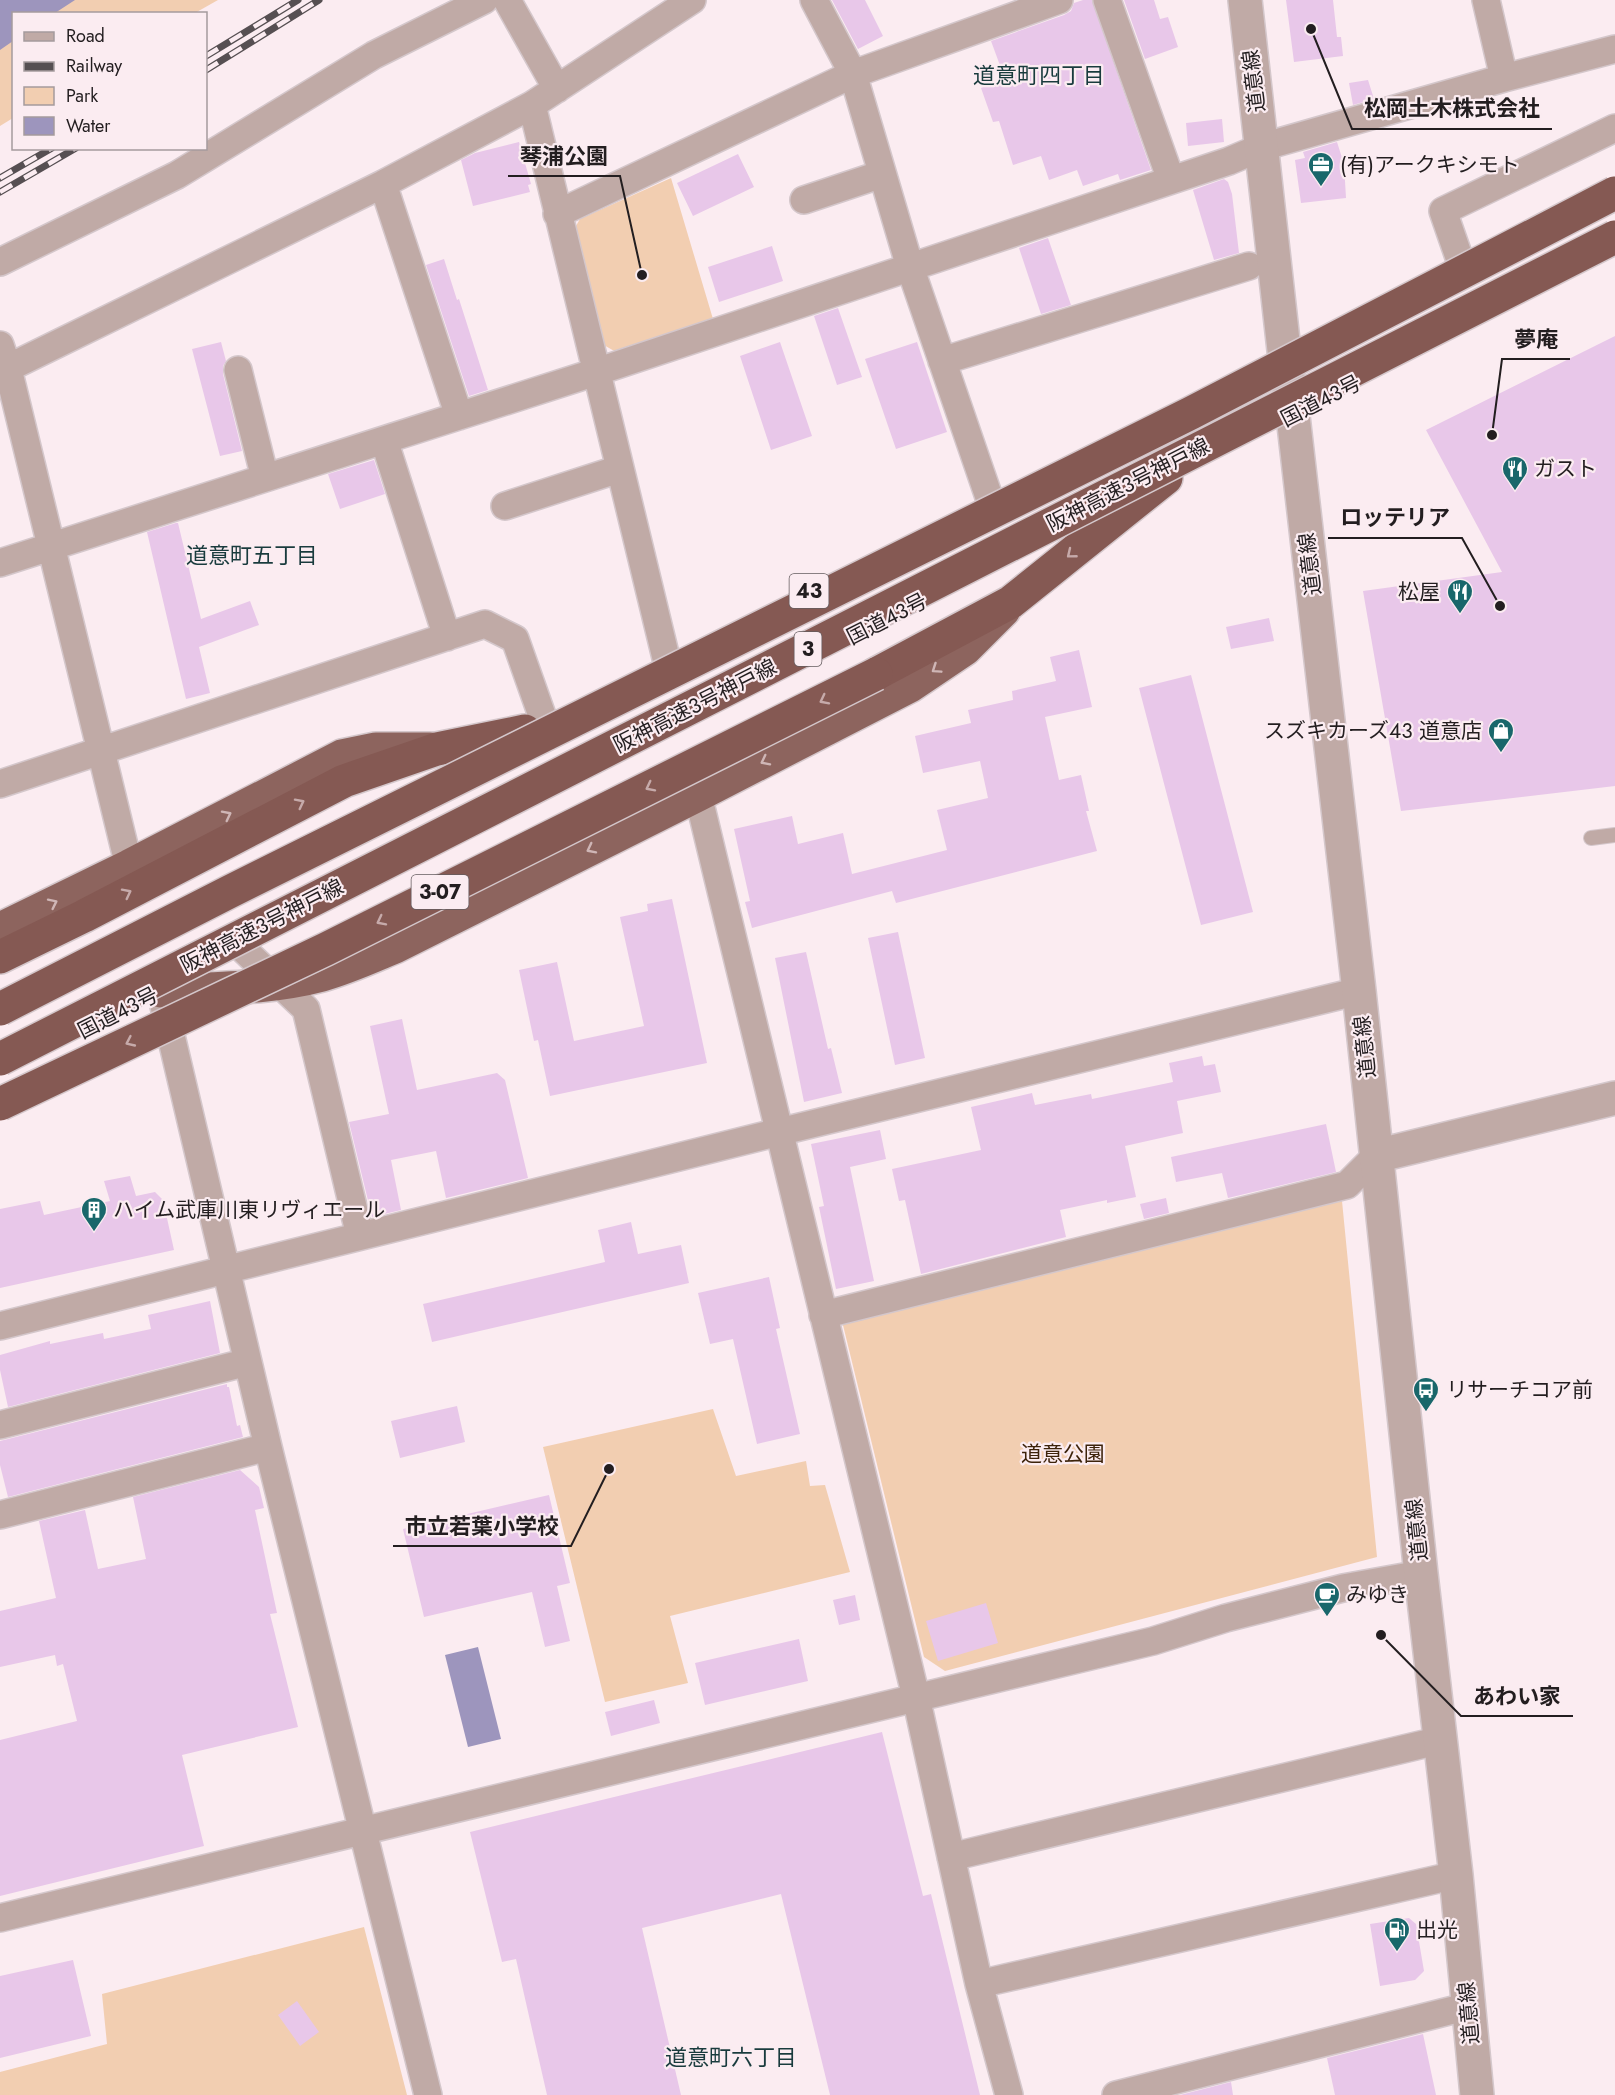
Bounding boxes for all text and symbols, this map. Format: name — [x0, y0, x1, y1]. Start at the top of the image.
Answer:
legend — [12, 12, 207, 150]
text: Road — [66, 23, 105, 49]
street label: 道意線 — [1235, 48, 1273, 114]
text: Railway — [66, 53, 122, 79]
district label: 道意町四丁目 — [973, 59, 1105, 91]
text: Park — [66, 83, 98, 109]
callout: 松岡土木株式会社 — [1352, 89, 1552, 129]
text: 松岡土木株式会社 — [1364, 92, 1540, 124]
text: Water — [66, 113, 111, 139]
callout: 琴浦公園 — [508, 136, 620, 176]
text: 琴浦公園 — [520, 140, 608, 172]
office icon: (有)アークキシモト — [1306, 150, 1336, 188]
place label: (有)アークキシモト — [1340, 150, 1520, 180]
callout: 夢庵 — [1502, 319, 1570, 359]
text: 夢庵 — [1514, 323, 1558, 355]
street label: 国道43号 — [1276, 368, 1366, 434]
street label: 阪神高速3号神戸線 — [1041, 431, 1215, 539]
restaurant icon: ガスト — [1500, 454, 1530, 492]
place label: ガスト — [1534, 454, 1597, 484]
callout: ロッテリア — [1328, 498, 1462, 538]
text: ロッテリア — [1340, 501, 1450, 533]
street label: 道意線 — [1291, 531, 1329, 597]
district label: 道意町五丁目 — [186, 539, 318, 571]
one-way arrow — [1067, 547, 1078, 558]
road number: 43 — [790, 574, 828, 608]
place label: 松屋 — [1398, 577, 1440, 607]
restaurant icon: 松屋 — [1445, 577, 1475, 615]
street label: 国道43号 — [842, 586, 932, 652]
road number: 3 — [794, 632, 822, 666]
street label: 阪神高速3号神戸線 — [608, 652, 782, 760]
one-way arrow — [932, 661, 943, 672]
one-way arrow — [819, 692, 830, 704]
place label: スズキカーズ43 道意店 — [1264, 716, 1482, 746]
shop icon: スズキカーズ43 道意店 — [1486, 716, 1516, 754]
one-way arrow — [761, 754, 771, 765]
one-way arrow — [645, 780, 656, 791]
one-way arrow — [294, 799, 305, 810]
one-way arrow — [220, 811, 231, 823]
one-way arrow — [586, 841, 597, 853]
street label: 阪神高速3号神戸線 — [175, 872, 349, 980]
road number: 3-07 — [412, 875, 468, 909]
one-way arrow — [121, 889, 132, 900]
one-way arrow — [46, 899, 57, 910]
one-way arrow — [377, 914, 388, 926]
street label: 国道43号 — [73, 980, 163, 1046]
street label: 道意線 — [1347, 1014, 1383, 1080]
one-way arrow — [125, 1034, 136, 1046]
building icon: ハイム武庫川東リヴィエール — [79, 1195, 109, 1233]
place label: ハイム武庫川東リヴィエール — [113, 1195, 385, 1225]
bus stop icon: リサーチコア前 — [1411, 1375, 1441, 1413]
place label: リサーチコア前 — [1446, 1375, 1593, 1405]
park label: 道意公園 — [1021, 1439, 1105, 1469]
street label: 道意線 — [1399, 1497, 1435, 1563]
callout: 市立若葉小学校 — [393, 1506, 571, 1546]
text: 市立若葉小学校 — [405, 1510, 559, 1542]
cafe icon: みゆき — [1312, 1580, 1342, 1618]
place label: みゆき — [1346, 1580, 1409, 1610]
callout: あわい家 — [1461, 1676, 1573, 1716]
text: あわい家 — [1473, 1680, 1561, 1712]
fuel station icon: 出光 — [1382, 1915, 1412, 1953]
place label: 出光 — [1416, 1915, 1458, 1945]
street label: 道意線 — [1451, 1980, 1487, 2046]
district label: 道意町六丁目 — [665, 2041, 797, 2073]

